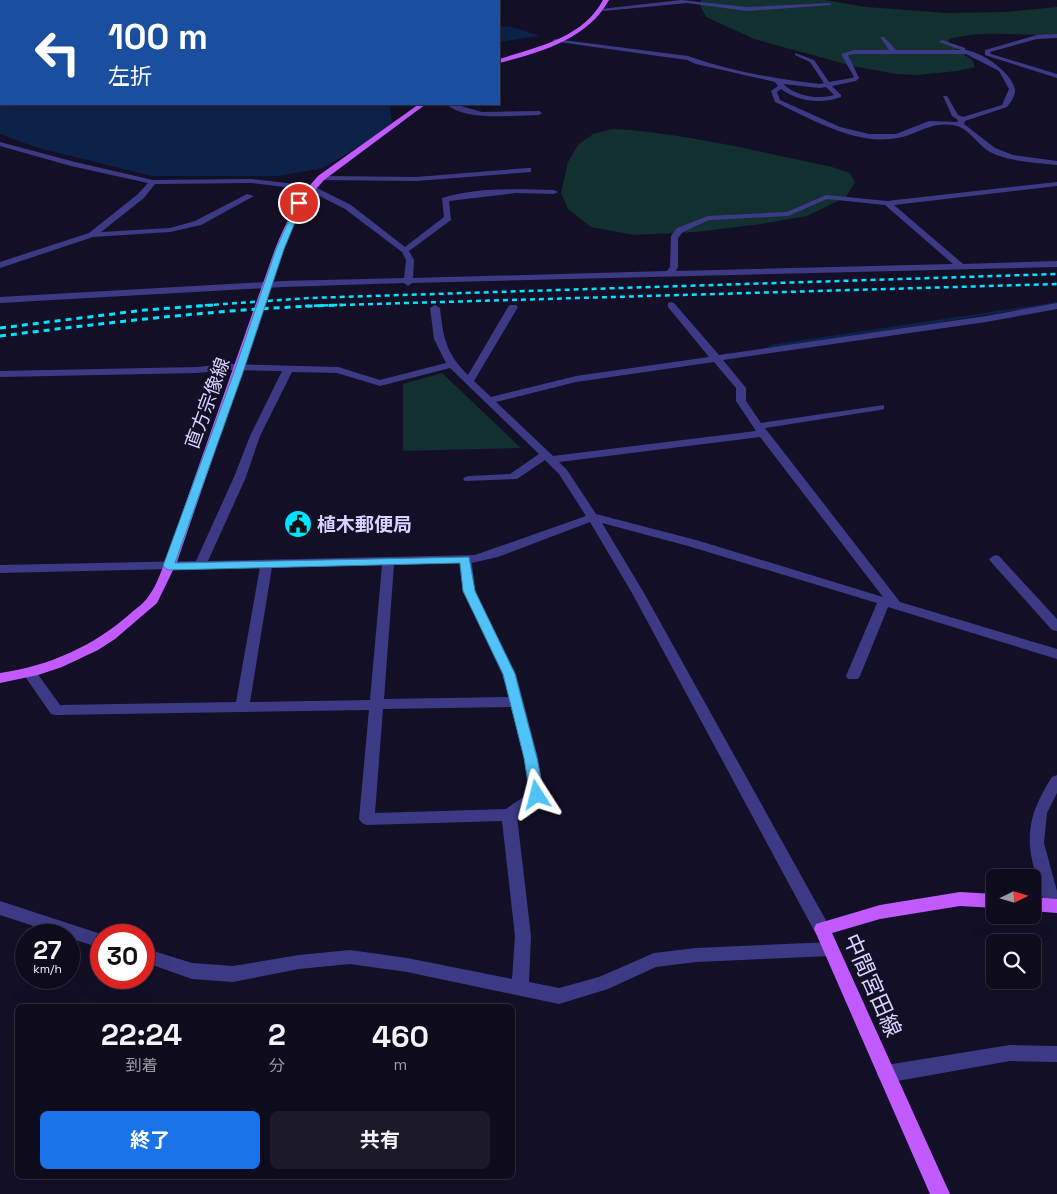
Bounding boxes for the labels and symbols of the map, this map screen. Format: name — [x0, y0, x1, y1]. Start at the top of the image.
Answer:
pin — [278, 182, 320, 224]
street label: 直方宗像線 — [179, 354, 235, 452]
public building icon: 植木郵便局 — [283, 509, 313, 539]
place label: 植木郵便局 — [317, 512, 412, 537]
position arrow — [510, 768, 562, 820]
north arrow — [986, 869, 1041, 924]
speed limit sign: 30 — [90, 924, 155, 989]
street label: 中間宮田線 — [838, 929, 908, 1041]

